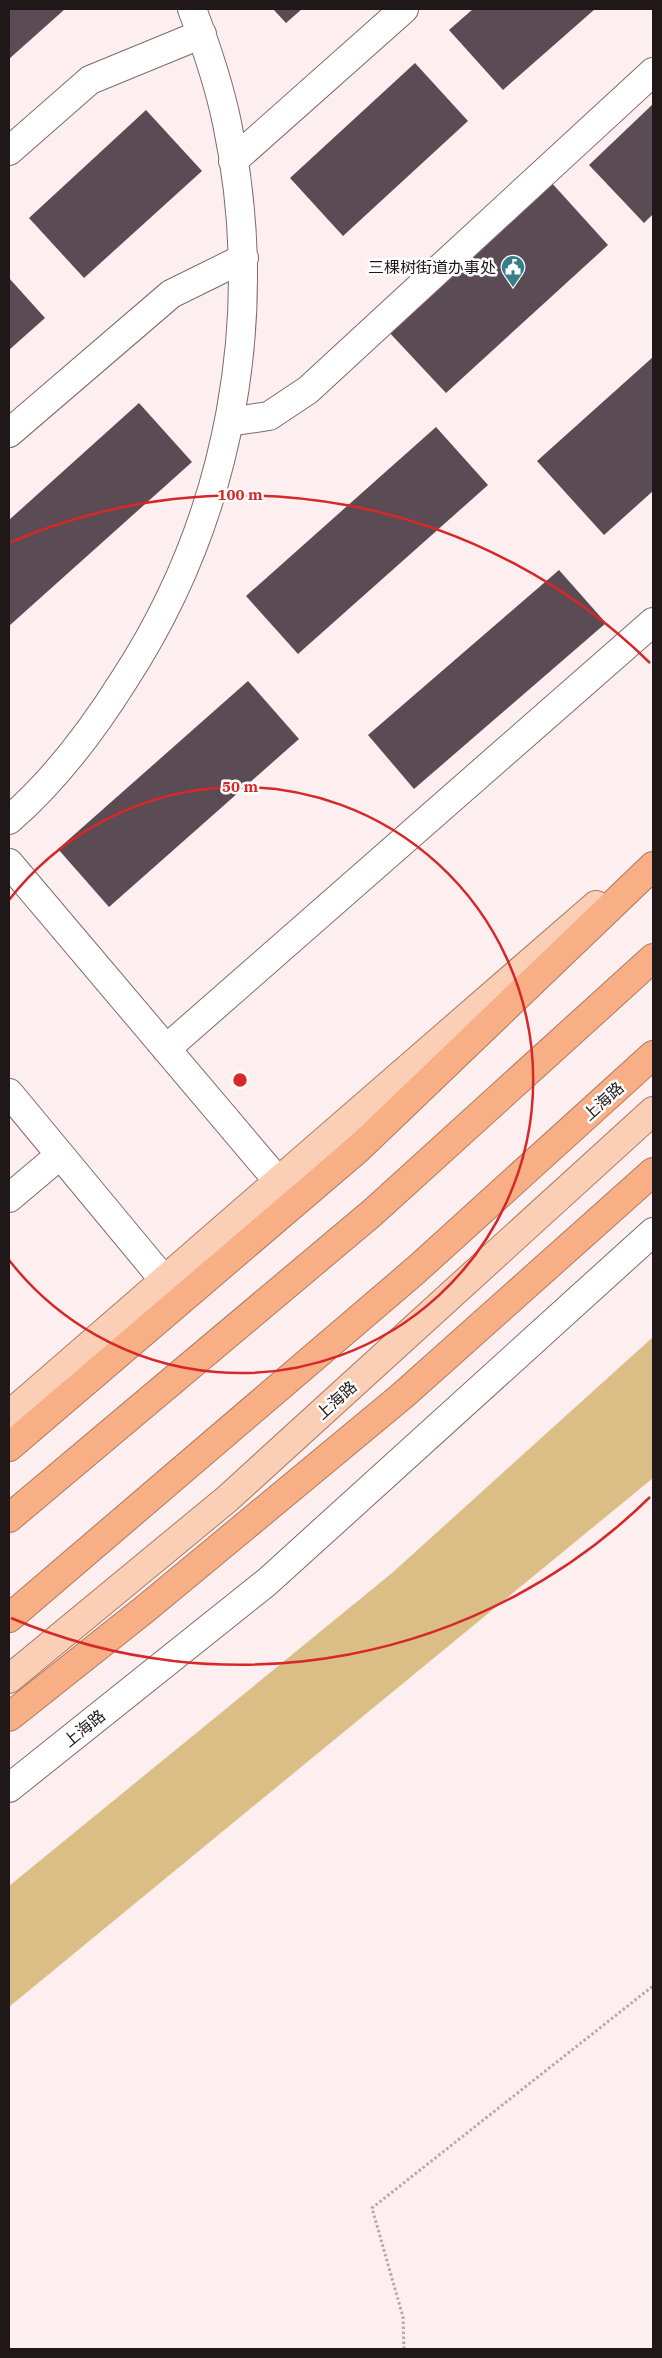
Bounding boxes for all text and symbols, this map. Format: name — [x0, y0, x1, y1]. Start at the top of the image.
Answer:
public building icon: 三棵树街道办事处 — [500, 254, 526, 288]
place label: 三棵树街道办事处 — [368, 257, 496, 277]
text: 100 m — [217, 485, 263, 504]
text: 50 m — [222, 777, 258, 796]
centre of rings — [231, 1071, 249, 1089]
street label: 上海路 — [578, 1078, 628, 1124]
street label: 上海路 — [311, 1377, 361, 1423]
street label: 上海路 — [59, 1705, 109, 1751]

